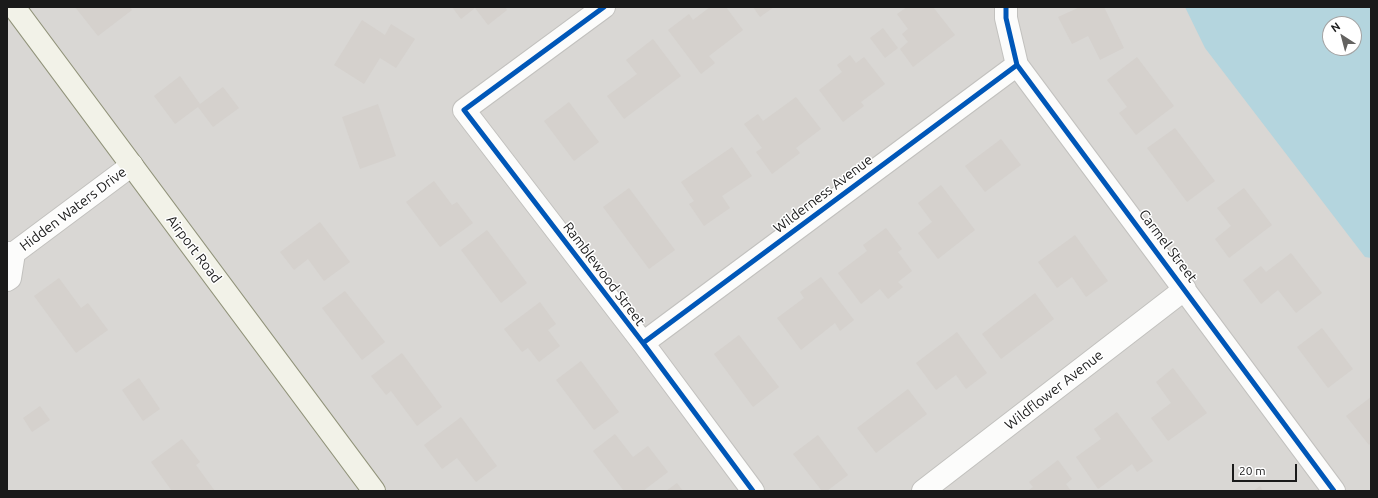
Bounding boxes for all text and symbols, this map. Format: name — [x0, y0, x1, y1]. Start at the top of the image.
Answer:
north arrow — [1322, 16, 1362, 56]
text: N — [1329, 20, 1342, 34]
street label: Wilderness Avenue — [770, 151, 876, 237]
street label: Hidden Waters Drive — [16, 163, 130, 255]
street label: Carmel Street — [1135, 206, 1201, 286]
street label: Airport Road — [163, 212, 225, 286]
street label: Ramblewood Street — [560, 219, 648, 329]
street label: Wildflower Avenue — [1002, 346, 1106, 434]
scale bar — [1234, 456, 1299, 482]
text: 20 m — [1239, 464, 1266, 477]

